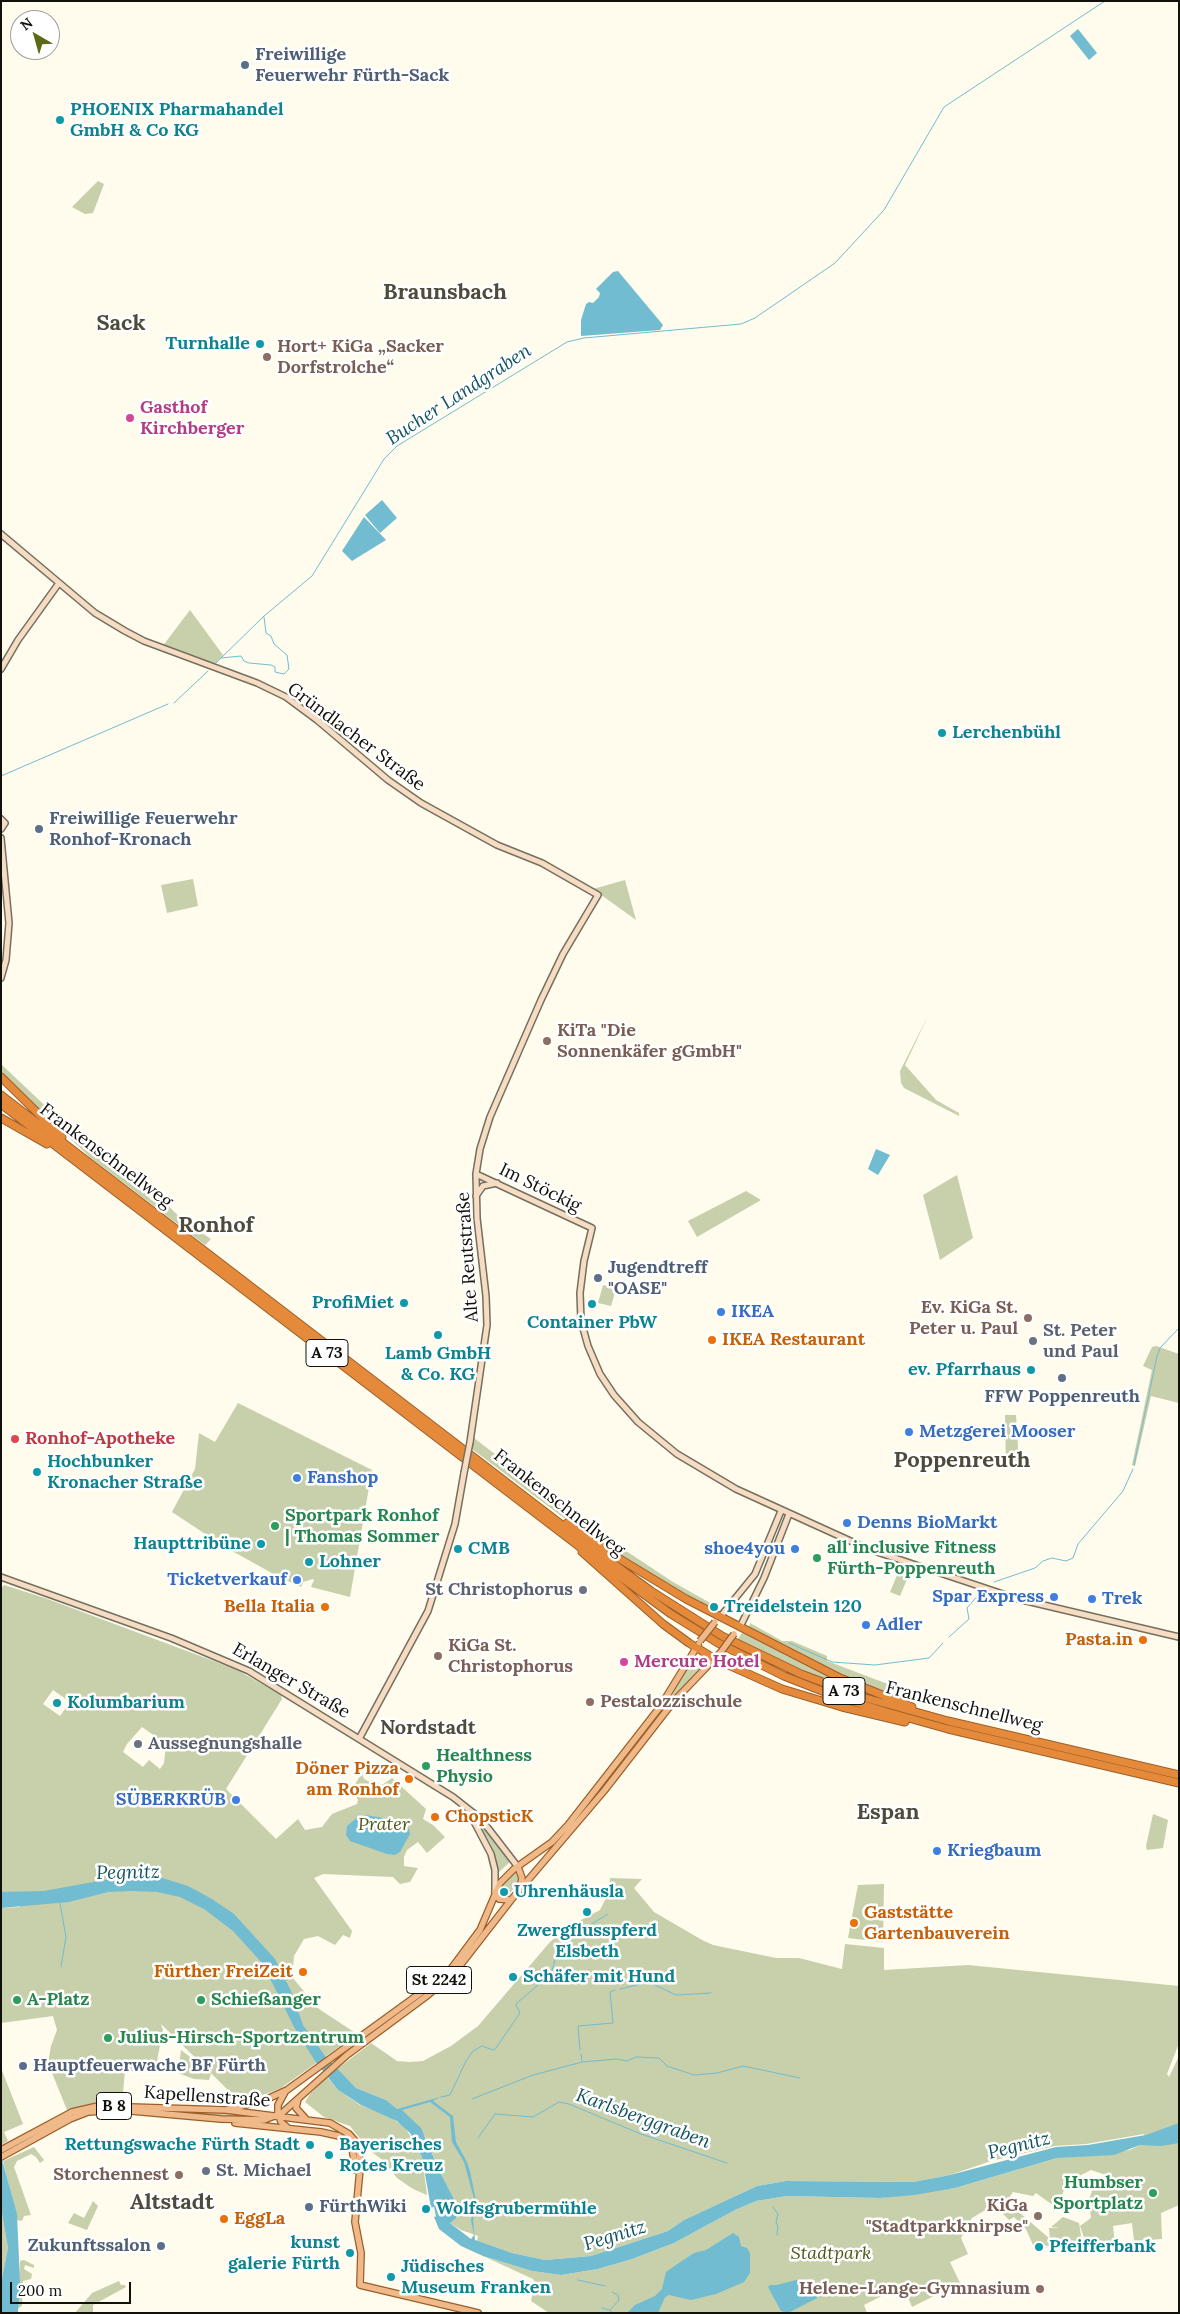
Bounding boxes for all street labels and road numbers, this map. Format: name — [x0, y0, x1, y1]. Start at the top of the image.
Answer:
street label: Gründlacher Straße — [283, 678, 429, 796]
street label: Frankenschnellweg — [35, 1099, 177, 1213]
street label: Im Stöckig — [495, 1159, 585, 1217]
street label: Alte Reutstraße — [453, 1191, 483, 1323]
road number: A 73 — [306, 1340, 348, 1366]
street label: Frankenschnellweg — [489, 1445, 629, 1561]
street label: Erlanger Straße — [228, 1639, 354, 1723]
street label: Frankenschnellweg — [883, 1677, 1045, 1737]
road number: A 73 — [823, 1678, 865, 1704]
road number: St 2242 — [406, 1966, 472, 1994]
street label: Kapellenstraße — [143, 2082, 271, 2112]
road number: B 8 — [96, 2092, 132, 2120]

